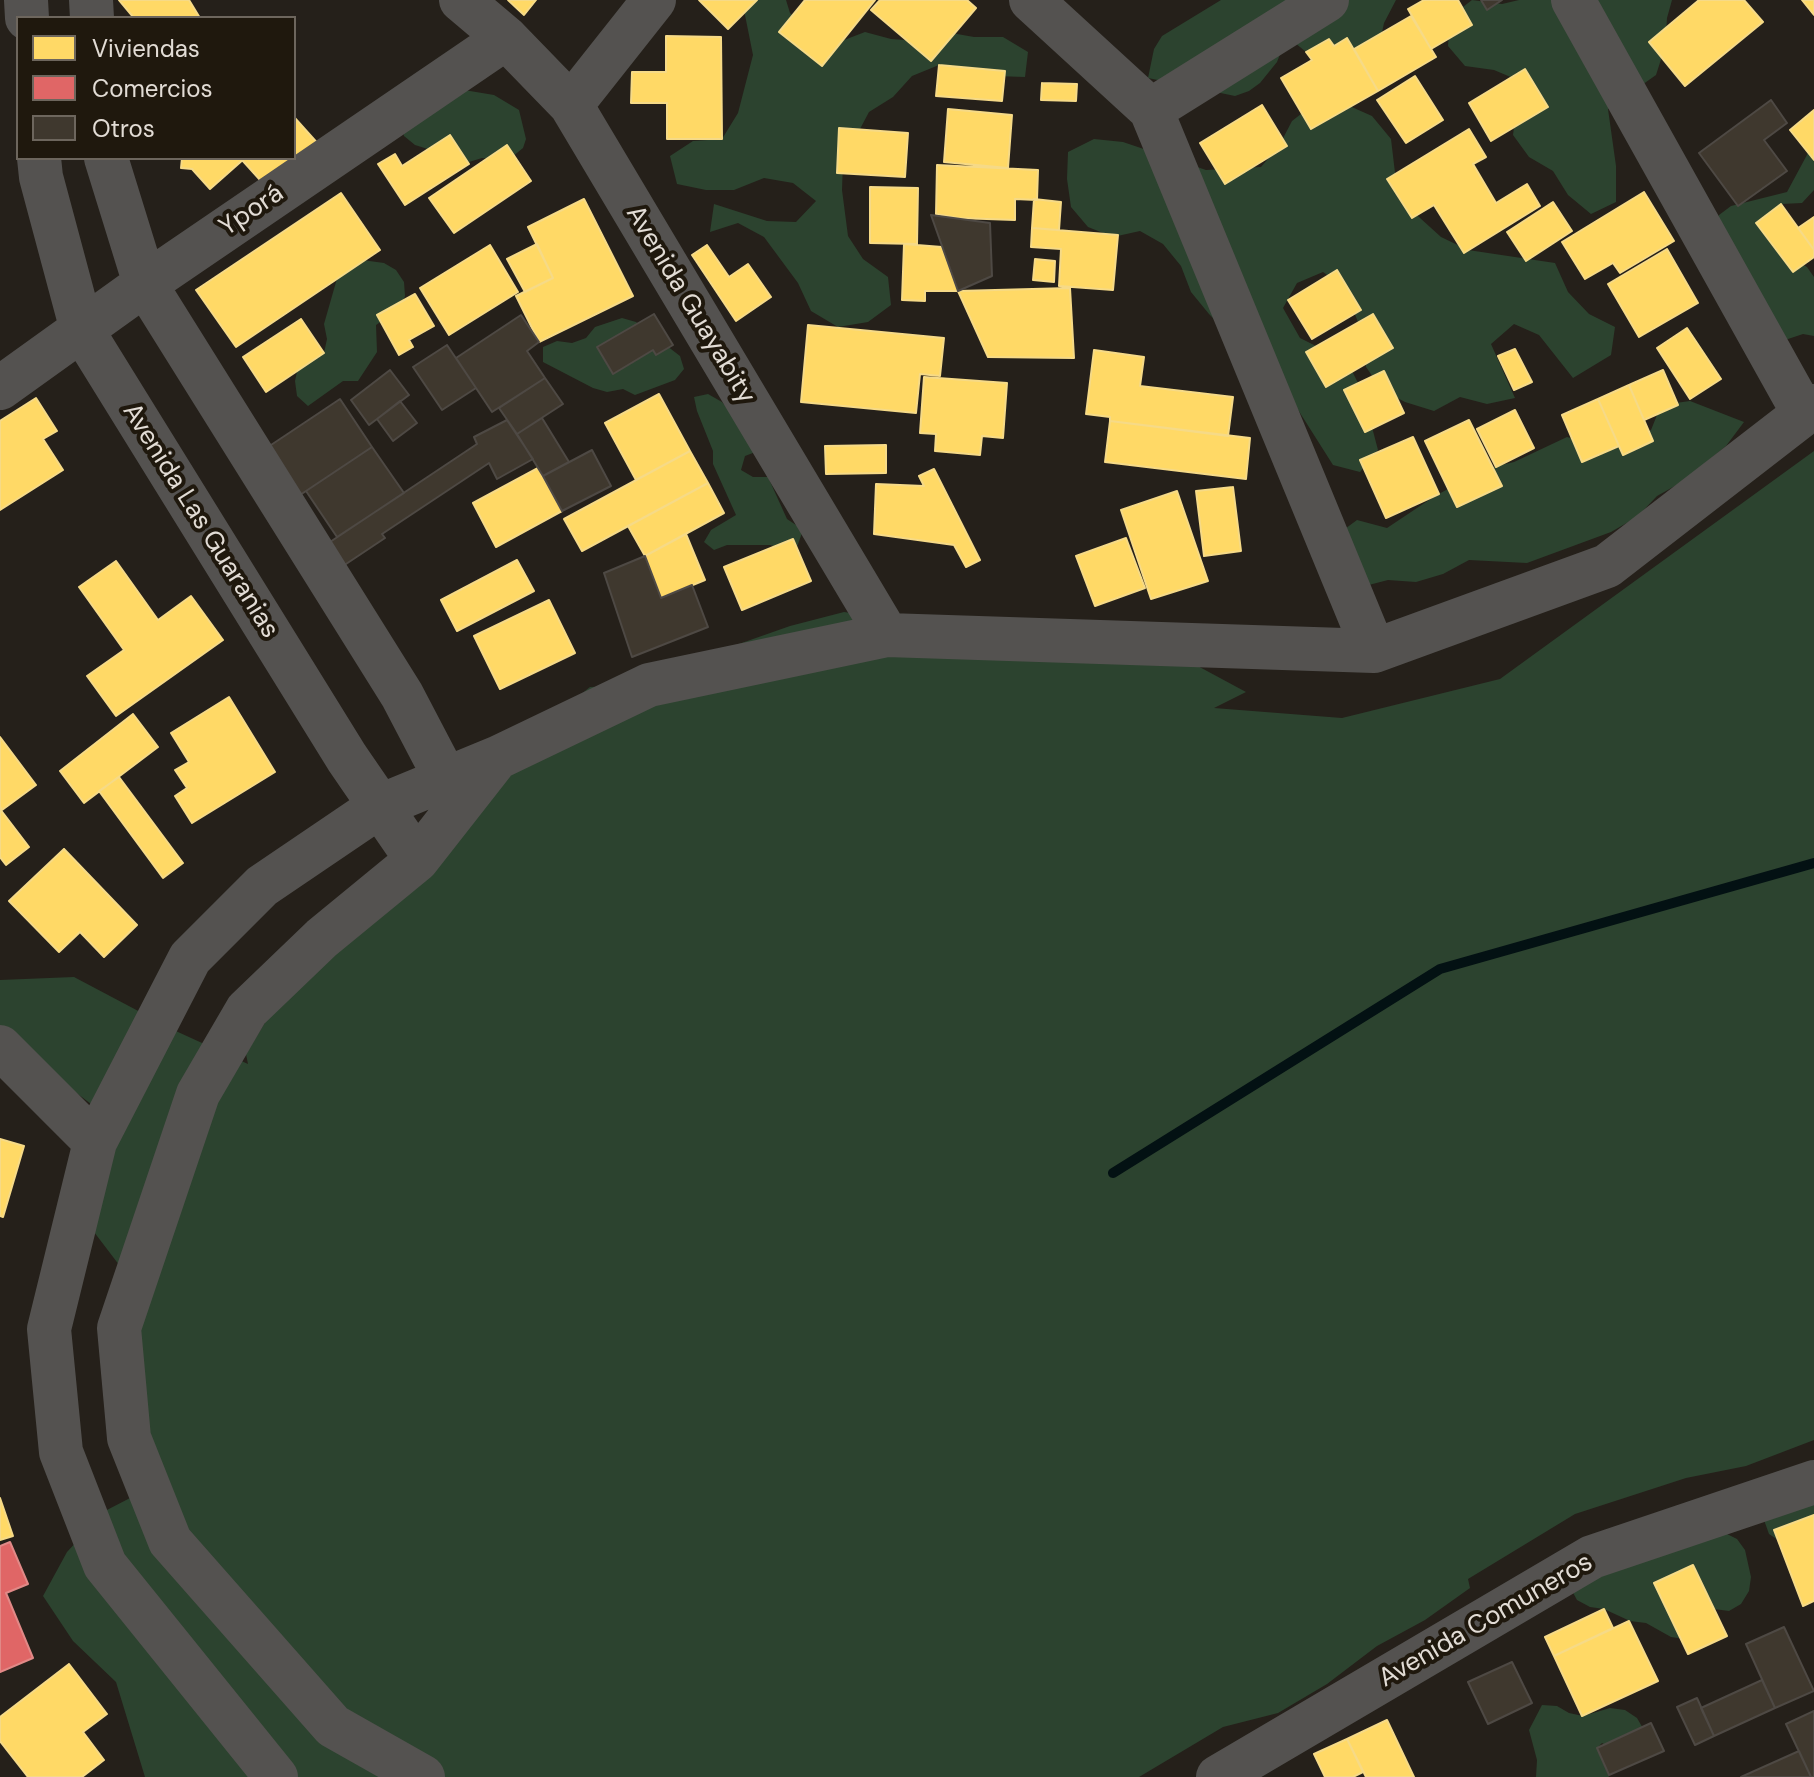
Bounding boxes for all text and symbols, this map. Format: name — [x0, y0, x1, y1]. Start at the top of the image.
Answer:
legend — [16, 16, 296, 160]
text: Viviendas — [92, 33, 200, 64]
text: Comercios — [92, 73, 213, 104]
text: Otros — [92, 113, 155, 144]
street label: Yporá — [214, 178, 290, 244]
street label: Avenida Guayabity — [619, 200, 761, 410]
street label: Avenida Las Guaranias — [115, 398, 285, 644]
street label: Avenida Comuneros — [1374, 1547, 1598, 1695]

